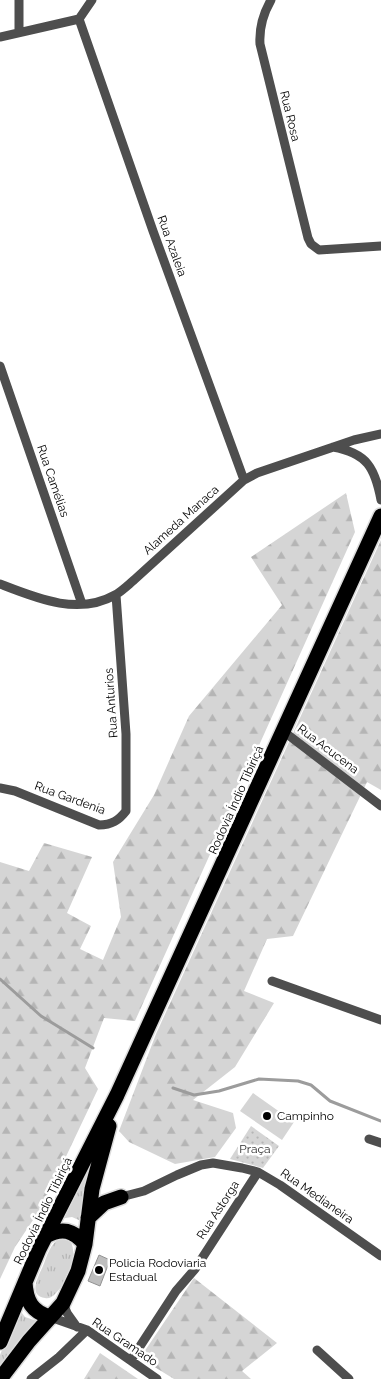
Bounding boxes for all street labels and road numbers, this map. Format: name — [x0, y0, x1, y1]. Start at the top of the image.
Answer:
street label: Rua Rosa — [277, 89, 303, 143]
street label: Rua Azaleia — [154, 213, 190, 279]
street label: Rua Camélias — [34, 443, 72, 519]
street label: Alameda Manaca — [140, 482, 222, 558]
street label: Rua Anturios — [102, 667, 120, 738]
street label: Rua Acucena — [295, 721, 361, 777]
street label: Rodovia Índio Tibiriçá — [206, 743, 266, 857]
street label: Rua Gardenia — [33, 779, 107, 817]
street label: Rodovia Índio Tibiriçá — [11, 1155, 75, 1267]
street label: Rua Medianeira — [278, 1166, 356, 1226]
street label: Rua Astorga — [194, 1178, 242, 1242]
street label: Rua Gramado — [90, 1315, 160, 1369]

